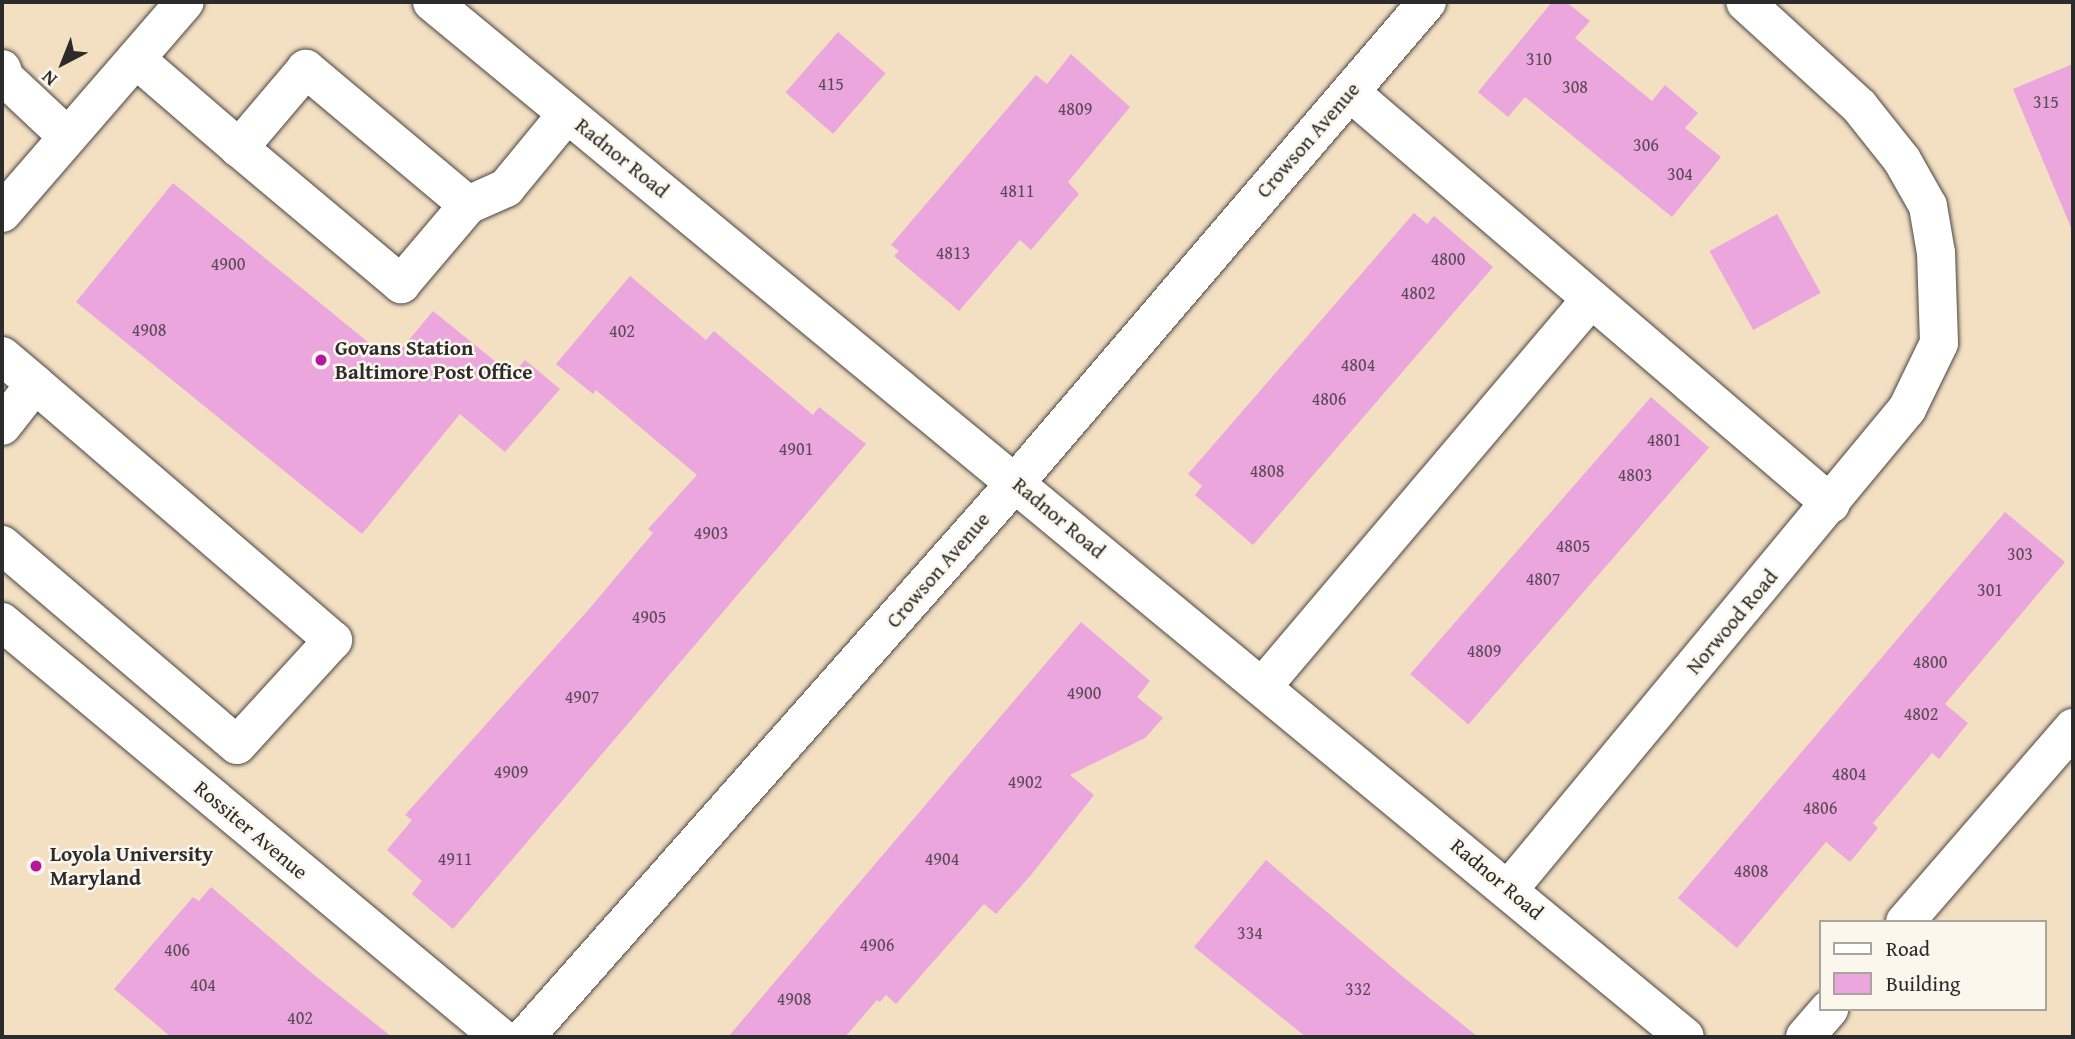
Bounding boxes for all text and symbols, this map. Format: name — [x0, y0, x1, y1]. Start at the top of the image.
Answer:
north arrow — [28, 28, 98, 98]
house number: 310 — [1526, 48, 1552, 70]
text: N — [35, 64, 63, 93]
house number: 415 — [818, 73, 844, 95]
house number: 308 — [1562, 76, 1588, 98]
street label: Crowson Avenue — [1251, 77, 1365, 203]
house number: 315 — [2033, 91, 2059, 113]
house number: 4809 — [1058, 98, 1092, 120]
street label: Radnor Road — [570, 113, 674, 203]
house number: 306 — [1633, 134, 1659, 156]
house number: 304 — [1667, 163, 1693, 185]
house number: 4811 — [1000, 180, 1034, 202]
house number: 4813 — [936, 242, 970, 264]
house number: 4800 — [1431, 248, 1465, 270]
house number: 4900 — [211, 253, 245, 275]
house number: 4802 — [1401, 282, 1435, 304]
house number: 4908 — [132, 319, 166, 341]
house number: 402 — [609, 320, 635, 342]
place label: Govans Station Baltimore Post Office — [335, 335, 533, 385]
marker: Govans Station Baltimore Post Office — [313, 352, 329, 368]
house number: 4804 — [1341, 354, 1375, 376]
house number: 4806 — [1312, 388, 1346, 410]
house number: 4801 — [1647, 429, 1681, 451]
house number: 4901 — [779, 438, 813, 460]
house number: 4808 — [1250, 460, 1284, 482]
house number: 4803 — [1618, 464, 1652, 486]
street label: Radnor Road — [1008, 472, 1110, 564]
street label: Crowson Avenue — [881, 507, 995, 633]
house number: 4903 — [694, 522, 728, 544]
house number: 4805 — [1556, 535, 1590, 557]
house number: 303 — [2007, 543, 2033, 565]
street label: Norwood Road — [1681, 565, 1783, 679]
house number: 4807 — [1526, 568, 1560, 590]
house number: 301 — [1977, 579, 2003, 601]
house number: 4905 — [632, 606, 666, 628]
house number: 4809 — [1467, 640, 1501, 662]
house number: 4800 — [1913, 651, 1947, 673]
house number: 4900 — [1067, 682, 1101, 704]
house number: 4907 — [565, 686, 599, 708]
house number: 4802 — [1904, 703, 1938, 725]
house number: 4909 — [494, 761, 528, 783]
house number: 4804 — [1832, 763, 1866, 785]
house number: 4902 — [1008, 771, 1042, 793]
street label: Rossiter Avenue — [189, 775, 313, 885]
house number: 4806 — [1803, 797, 1837, 819]
street label: Radnor Road — [1446, 833, 1548, 925]
place label: Loyola University Maryland — [50, 841, 213, 891]
house number: 4911 — [438, 848, 472, 870]
house number: 4904 — [925, 848, 959, 870]
marker: Loyola University Maryland — [28, 858, 44, 874]
house number: 4808 — [1734, 860, 1768, 882]
legend — [1820, 920, 2047, 1011]
house number: 334 — [1237, 922, 1263, 944]
text: Road — [1886, 933, 1930, 964]
house number: 4906 — [860, 934, 894, 956]
house number: 406 — [164, 939, 190, 961]
text: Building — [1886, 968, 1960, 999]
house number: 404 — [190, 974, 216, 996]
house number: 332 — [1345, 978, 1371, 1000]
house number: 4908 — [777, 988, 811, 1010]
house number: 402 — [287, 1007, 313, 1029]

